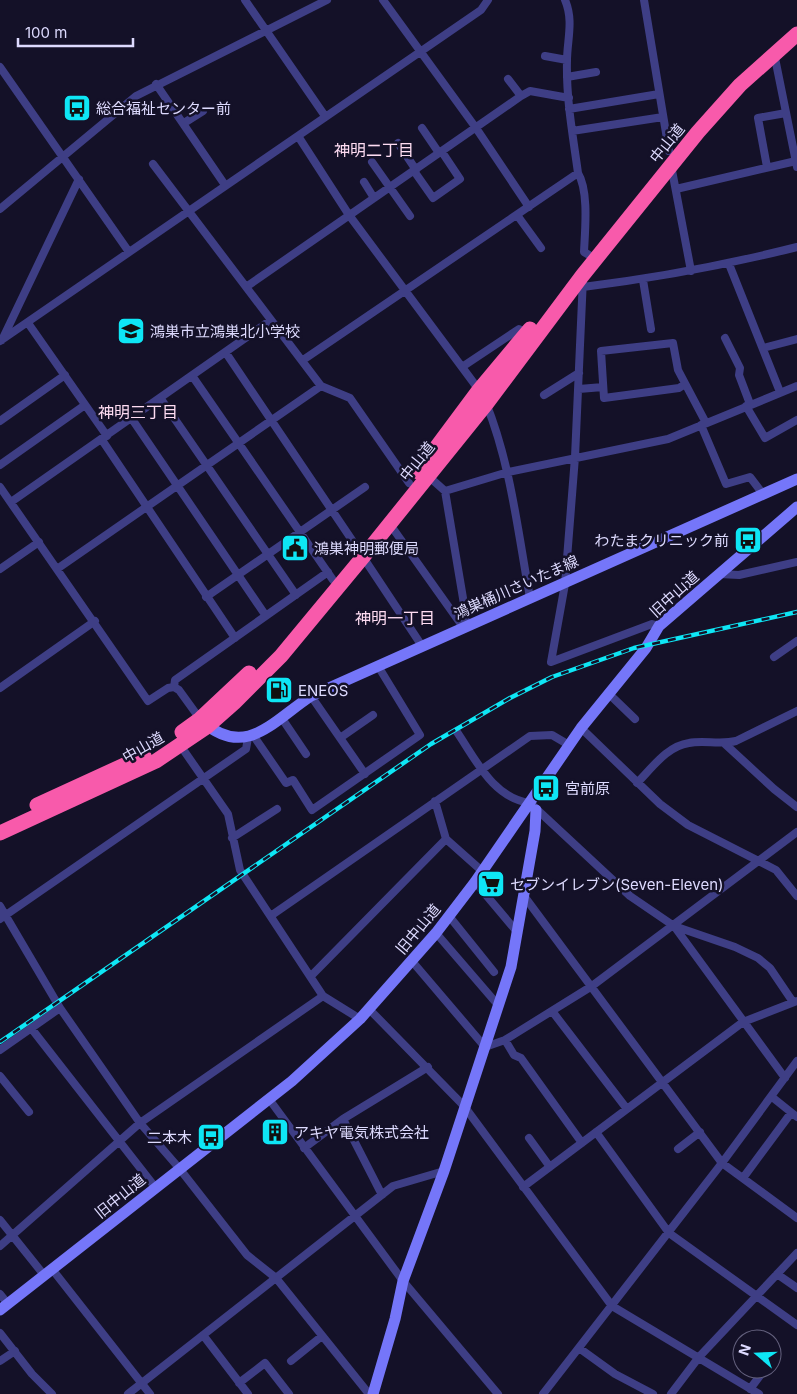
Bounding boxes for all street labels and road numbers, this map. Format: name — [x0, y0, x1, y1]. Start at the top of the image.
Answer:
street label: 中山道 — [645, 120, 689, 166]
street label: 中山道 — [395, 438, 439, 484]
street label: 鴻巣桶川さいたま線 — [451, 551, 581, 623]
street label: 旧中山道 — [645, 567, 703, 621]
street label: 中山道 — [119, 728, 167, 766]
street label: 旧中山道 — [391, 900, 445, 958]
street label: 旧中山道 — [91, 1170, 149, 1222]

